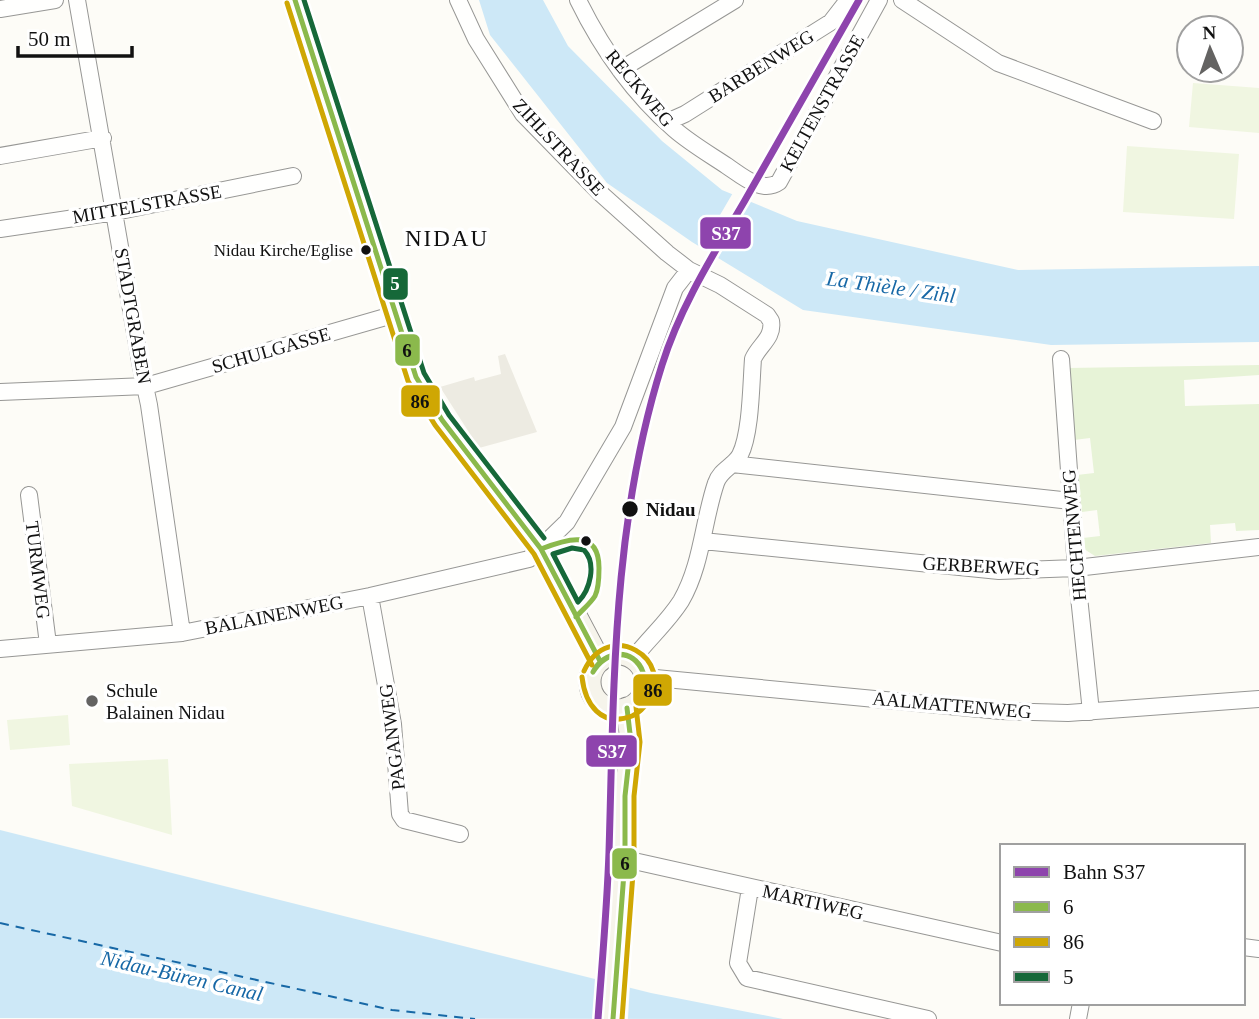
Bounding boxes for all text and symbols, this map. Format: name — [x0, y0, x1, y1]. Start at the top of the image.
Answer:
scale bar — [18, 14, 131, 58]
north arrow — [1175, 14, 1245, 84]
text: N — [1202, 22, 1217, 43]
street label: BARBENWEG — [704, 25, 818, 107]
text: 50 m — [28, 27, 71, 51]
street label: KELTENSTRASSE — [776, 31, 868, 175]
street label: RECKWEG — [602, 45, 678, 131]
street label: ZIHLSTRASSE — [509, 94, 609, 200]
street label: MITTELSTRASSE — [71, 181, 223, 227]
line badge: S37 — [699, 216, 752, 250]
text: S37 — [711, 223, 741, 244]
district label: NIDAU — [405, 226, 489, 251]
place label: Nidau Kirche/Eglise — [214, 241, 353, 260]
marker: Nidau Kirche/Eglise — [359, 243, 373, 257]
street label: STADTGRABEN — [111, 246, 155, 386]
water label: La Thièle / Zihl — [824, 266, 957, 308]
line badge: 5 — [382, 267, 409, 301]
text: 5 — [390, 273, 400, 294]
street label: SCHULGASSE — [209, 323, 333, 377]
line badge: 6 — [394, 333, 421, 367]
text: 6 — [402, 340, 412, 361]
line badge: 86 — [400, 384, 441, 418]
text: 86 — [411, 391, 430, 412]
street label: HECHTENWEG — [1058, 468, 1090, 602]
marker: Nidau — [620, 499, 640, 519]
place label: Nidau — [646, 499, 696, 520]
street label: TURMWEG — [22, 520, 54, 620]
unlabelled marker — [579, 534, 593, 548]
street label: GERBERWEG — [922, 552, 1040, 580]
street label: BALAINENWEG — [203, 591, 345, 639]
line badge: 86 — [632, 673, 673, 707]
place label: Schule Balainen Nidau — [106, 680, 225, 723]
text: 86 — [644, 680, 663, 701]
street label: PAGANWEG — [375, 682, 409, 791]
street label: AALMATTENWEG — [872, 688, 1033, 722]
marker: Schule Balainen Nidau — [84, 693, 100, 709]
line badge: S37 — [585, 734, 638, 768]
text: S37 — [597, 741, 627, 762]
legend — [1000, 844, 1245, 1005]
line badge: 6 — [611, 847, 638, 880]
text: 6 — [620, 853, 630, 874]
text: Bahn S37 — [1063, 860, 1145, 884]
street label: MARTIWEG — [760, 880, 866, 924]
text: 6 — [1063, 895, 1074, 919]
text: 86 — [1063, 930, 1084, 954]
water label: Nidau-Büren Canal — [98, 945, 265, 1006]
text: 5 — [1063, 965, 1074, 989]

